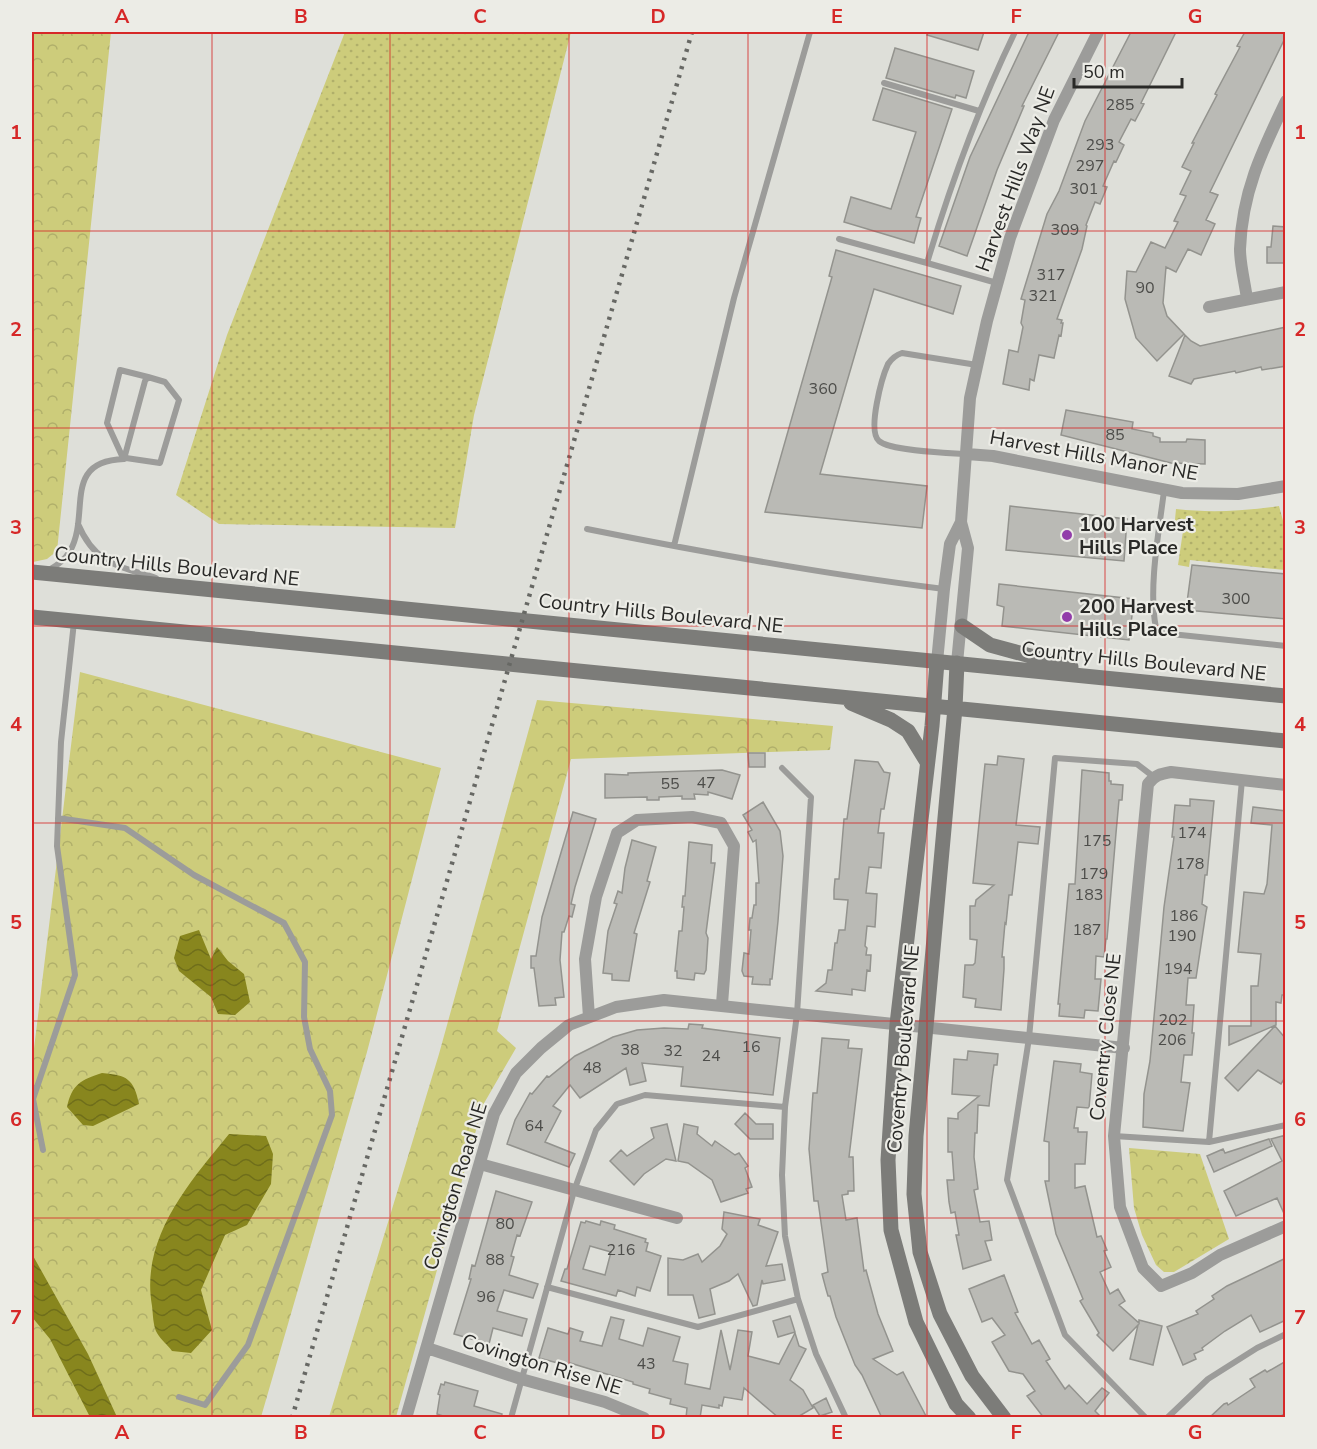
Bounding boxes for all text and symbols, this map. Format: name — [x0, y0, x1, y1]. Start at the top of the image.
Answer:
text: A — [115, 3, 130, 30]
text: B — [294, 3, 308, 30]
text: C — [473, 3, 487, 30]
text: D — [650, 3, 666, 30]
text: E — [831, 3, 843, 30]
text: F — [1010, 3, 1022, 30]
text: G — [1188, 3, 1202, 30]
scale bar — [1074, 51, 1182, 89]
text: 50 m — [1083, 60, 1125, 84]
street label: Harvest Hills Way NE — [969, 83, 1062, 276]
house number: 285 — [1106, 94, 1134, 116]
text: 1 — [10, 119, 22, 146]
text: 1 — [1294, 119, 1306, 146]
house number: 293 — [1086, 134, 1114, 156]
house number: 297 — [1076, 155, 1104, 177]
house number: 301 — [1070, 178, 1098, 200]
house number: 309 — [1051, 219, 1079, 241]
house number: 317 — [1037, 264, 1065, 286]
house number: 90 — [1135, 277, 1155, 299]
house number: 321 — [1029, 285, 1057, 307]
text: 2 — [10, 316, 22, 343]
text: 2 — [1294, 316, 1306, 343]
house number: 360 — [809, 378, 837, 400]
street label: Harvest Hills Manor NE — [988, 424, 1200, 487]
house number: 85 — [1105, 424, 1125, 446]
place label: 100 Harvest Hills Place — [1079, 511, 1194, 561]
text: 3 — [10, 514, 22, 541]
text: 3 — [1294, 514, 1306, 541]
marker: 100 Harvest Hills Place — [1060, 528, 1074, 542]
street label: Country Hills Boulevard NE — [53, 540, 301, 593]
street label: Country Hills Boulevard NE — [537, 587, 785, 640]
house number: 300 — [1222, 588, 1250, 610]
place label: 200 Harvest Hills Place — [1079, 593, 1194, 643]
marker: 200 Harvest Hills Place — [1060, 610, 1074, 624]
street label: Country Hills Boulevard NE — [1020, 635, 1268, 688]
text: 4 — [10, 711, 22, 738]
text: 4 — [1294, 711, 1306, 738]
house number: 47 — [696, 772, 716, 794]
house number: 55 — [660, 773, 680, 795]
house number: 174 — [1178, 822, 1207, 844]
house number: 175 — [1083, 830, 1111, 852]
house number: 178 — [1176, 853, 1204, 875]
house number: 179 — [1080, 863, 1108, 885]
house number: 183 — [1075, 884, 1103, 906]
house number: 186 — [1170, 905, 1198, 927]
text: 5 — [10, 909, 22, 936]
text: 5 — [1294, 909, 1306, 936]
house number: 187 — [1073, 919, 1101, 941]
house number: 190 — [1168, 925, 1196, 947]
street label: Coventry Boulevard NE — [881, 944, 926, 1154]
street label: Coventry Close NE — [1083, 952, 1128, 1122]
house number: 194 — [1164, 958, 1193, 980]
house number: 202 — [1159, 1009, 1187, 1031]
house number: 206 — [1158, 1029, 1186, 1051]
house number: 16 — [741, 1036, 761, 1058]
house number: 38 — [620, 1039, 640, 1061]
house number: 32 — [663, 1040, 683, 1062]
house number: 24 — [701, 1045, 721, 1067]
house number: 48 — [582, 1057, 602, 1079]
street label: Covington Road NE — [417, 1099, 494, 1273]
text: 6 — [10, 1106, 22, 1133]
text: 6 — [1294, 1106, 1306, 1133]
house number: 64 — [524, 1115, 544, 1137]
house number: 80 — [495, 1213, 515, 1235]
house number: 216 — [607, 1239, 635, 1261]
house number: 88 — [485, 1249, 505, 1271]
house number: 96 — [476, 1286, 496, 1308]
text: 7 — [10, 1304, 22, 1331]
text: 7 — [1294, 1304, 1306, 1331]
street label: Covington Rise NE — [458, 1327, 625, 1402]
house number: 43 — [636, 1353, 656, 1375]
text: A — [115, 1419, 130, 1446]
text: B — [294, 1419, 308, 1446]
text: C — [473, 1419, 487, 1446]
text: D — [650, 1419, 666, 1446]
text: E — [831, 1419, 843, 1446]
text: F — [1010, 1419, 1022, 1446]
text: G — [1188, 1419, 1202, 1446]

